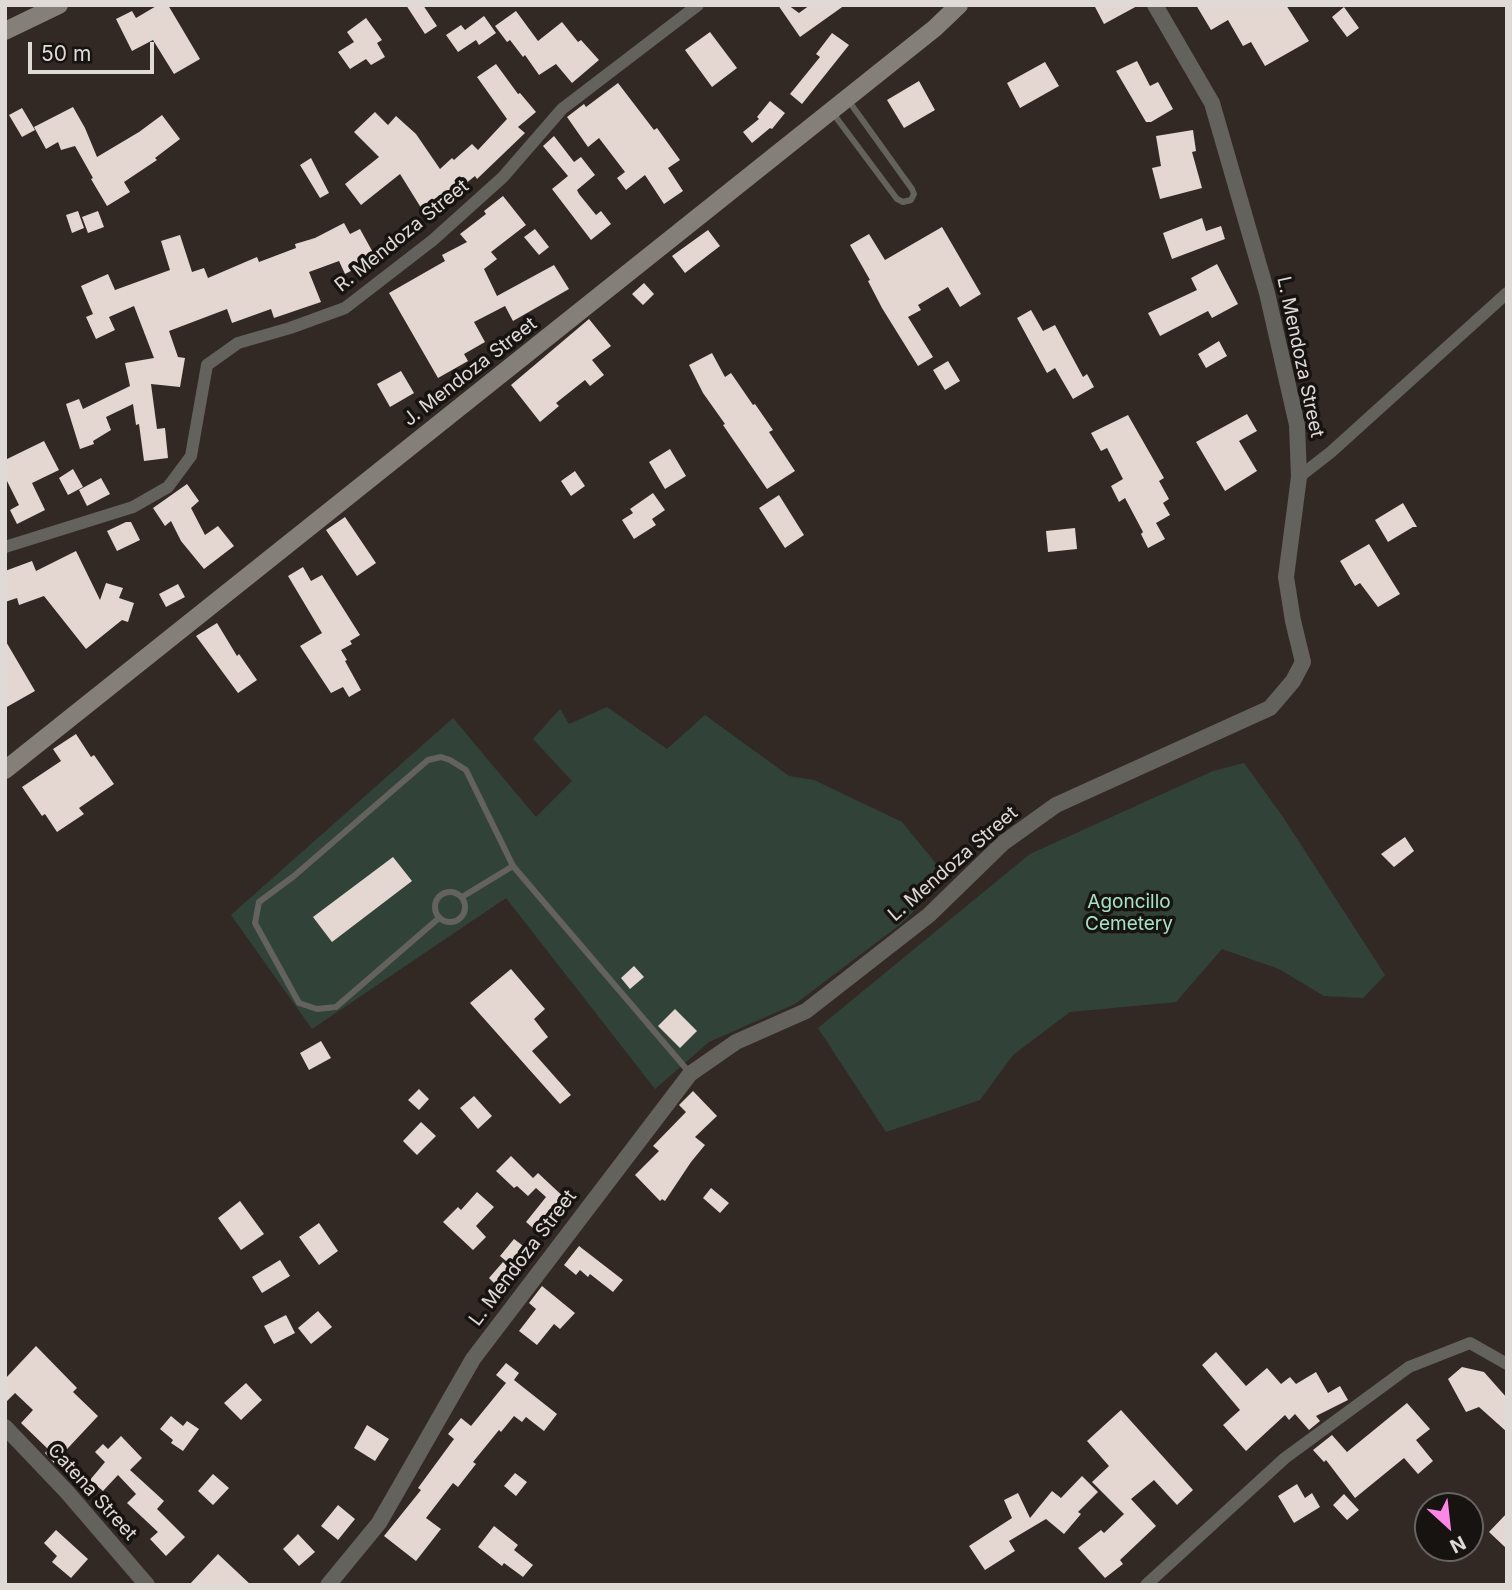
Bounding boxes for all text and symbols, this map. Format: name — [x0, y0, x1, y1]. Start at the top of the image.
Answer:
scale bar — [32, 28, 158, 72]
text: 50 m — [41, 41, 91, 66]
street label: R. Mendoza Street — [331, 175, 473, 297]
street label: L. Mendoza Street — [1272, 274, 1328, 440]
street label: J. Mendoza Street — [399, 313, 541, 431]
street label: L. Mendoza Street — [884, 802, 1022, 926]
park label: Agoncillo Cemetery — [1085, 891, 1173, 935]
street label: L. Mendoza Street — [465, 1186, 581, 1330]
street label: Catena Street — [43, 1439, 141, 1545]
north arrow — [1414, 1492, 1484, 1562]
text: N — [1446, 1531, 1470, 1558]

